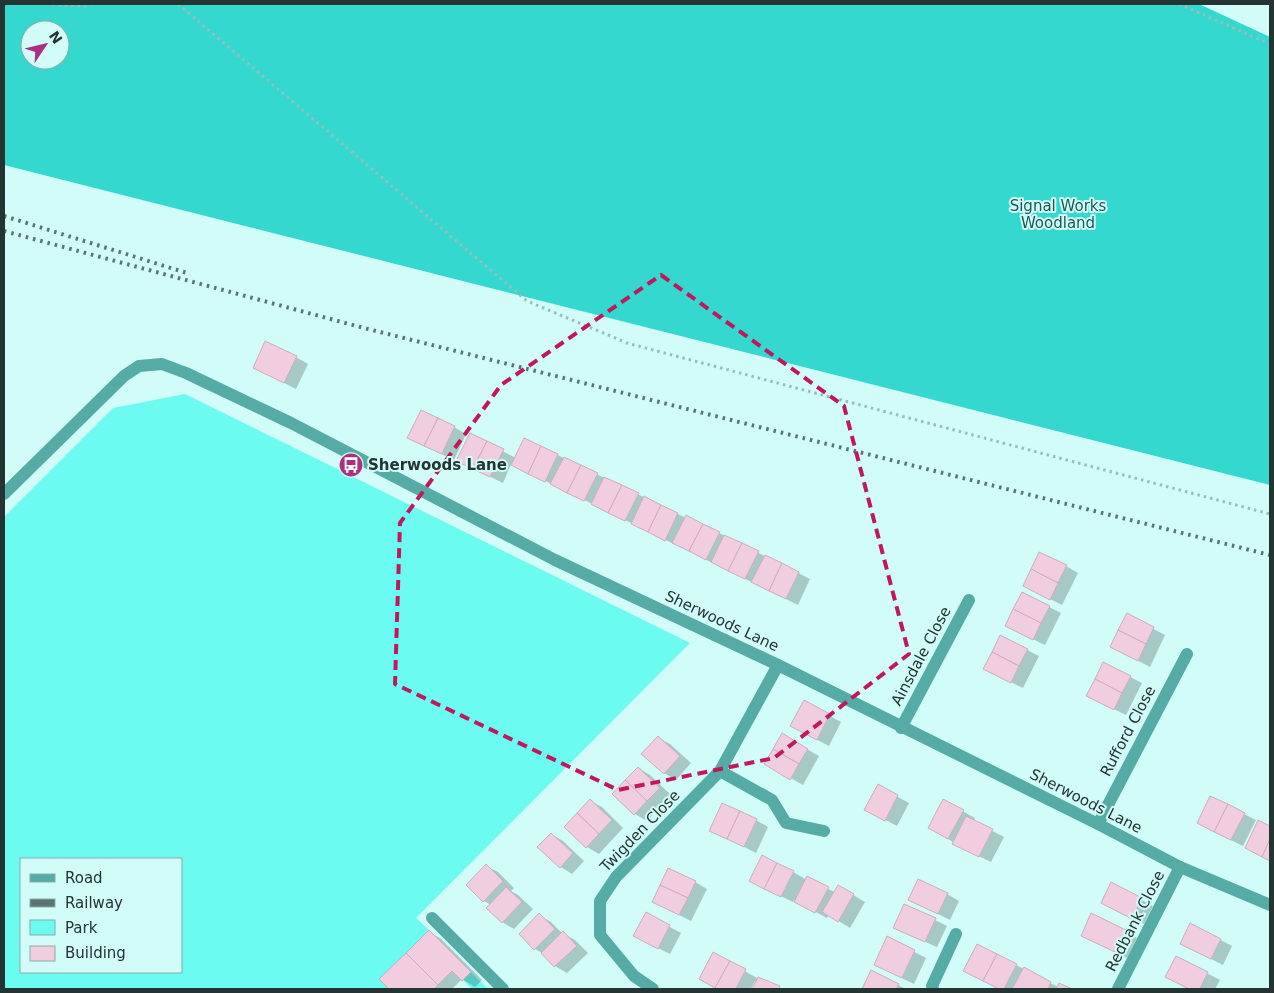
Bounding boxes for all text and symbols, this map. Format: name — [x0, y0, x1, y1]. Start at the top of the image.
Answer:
north arrow — [20, 20, 70, 70]
text: N — [46, 28, 66, 47]
park label: Signal Works Woodland — [1010, 197, 1107, 232]
bus stop icon: Sherwoods Lane — [338, 452, 364, 478]
place label: Sherwoods Lane — [368, 456, 507, 474]
street label: Sherwoods Lane — [662, 587, 782, 655]
street label: Ainsdale Close — [887, 603, 955, 709]
street label: Rufford Close — [1097, 683, 1159, 779]
street label: Sherwoods Lane — [1027, 765, 1145, 837]
street label: Twigden Close — [596, 786, 683, 876]
legend — [20, 858, 182, 973]
street label: Redbank Close — [1102, 867, 1168, 975]
text: Road — [65, 869, 103, 887]
text: Railway — [65, 894, 123, 912]
text: Park — [65, 919, 98, 937]
text: Building — [65, 944, 126, 962]

